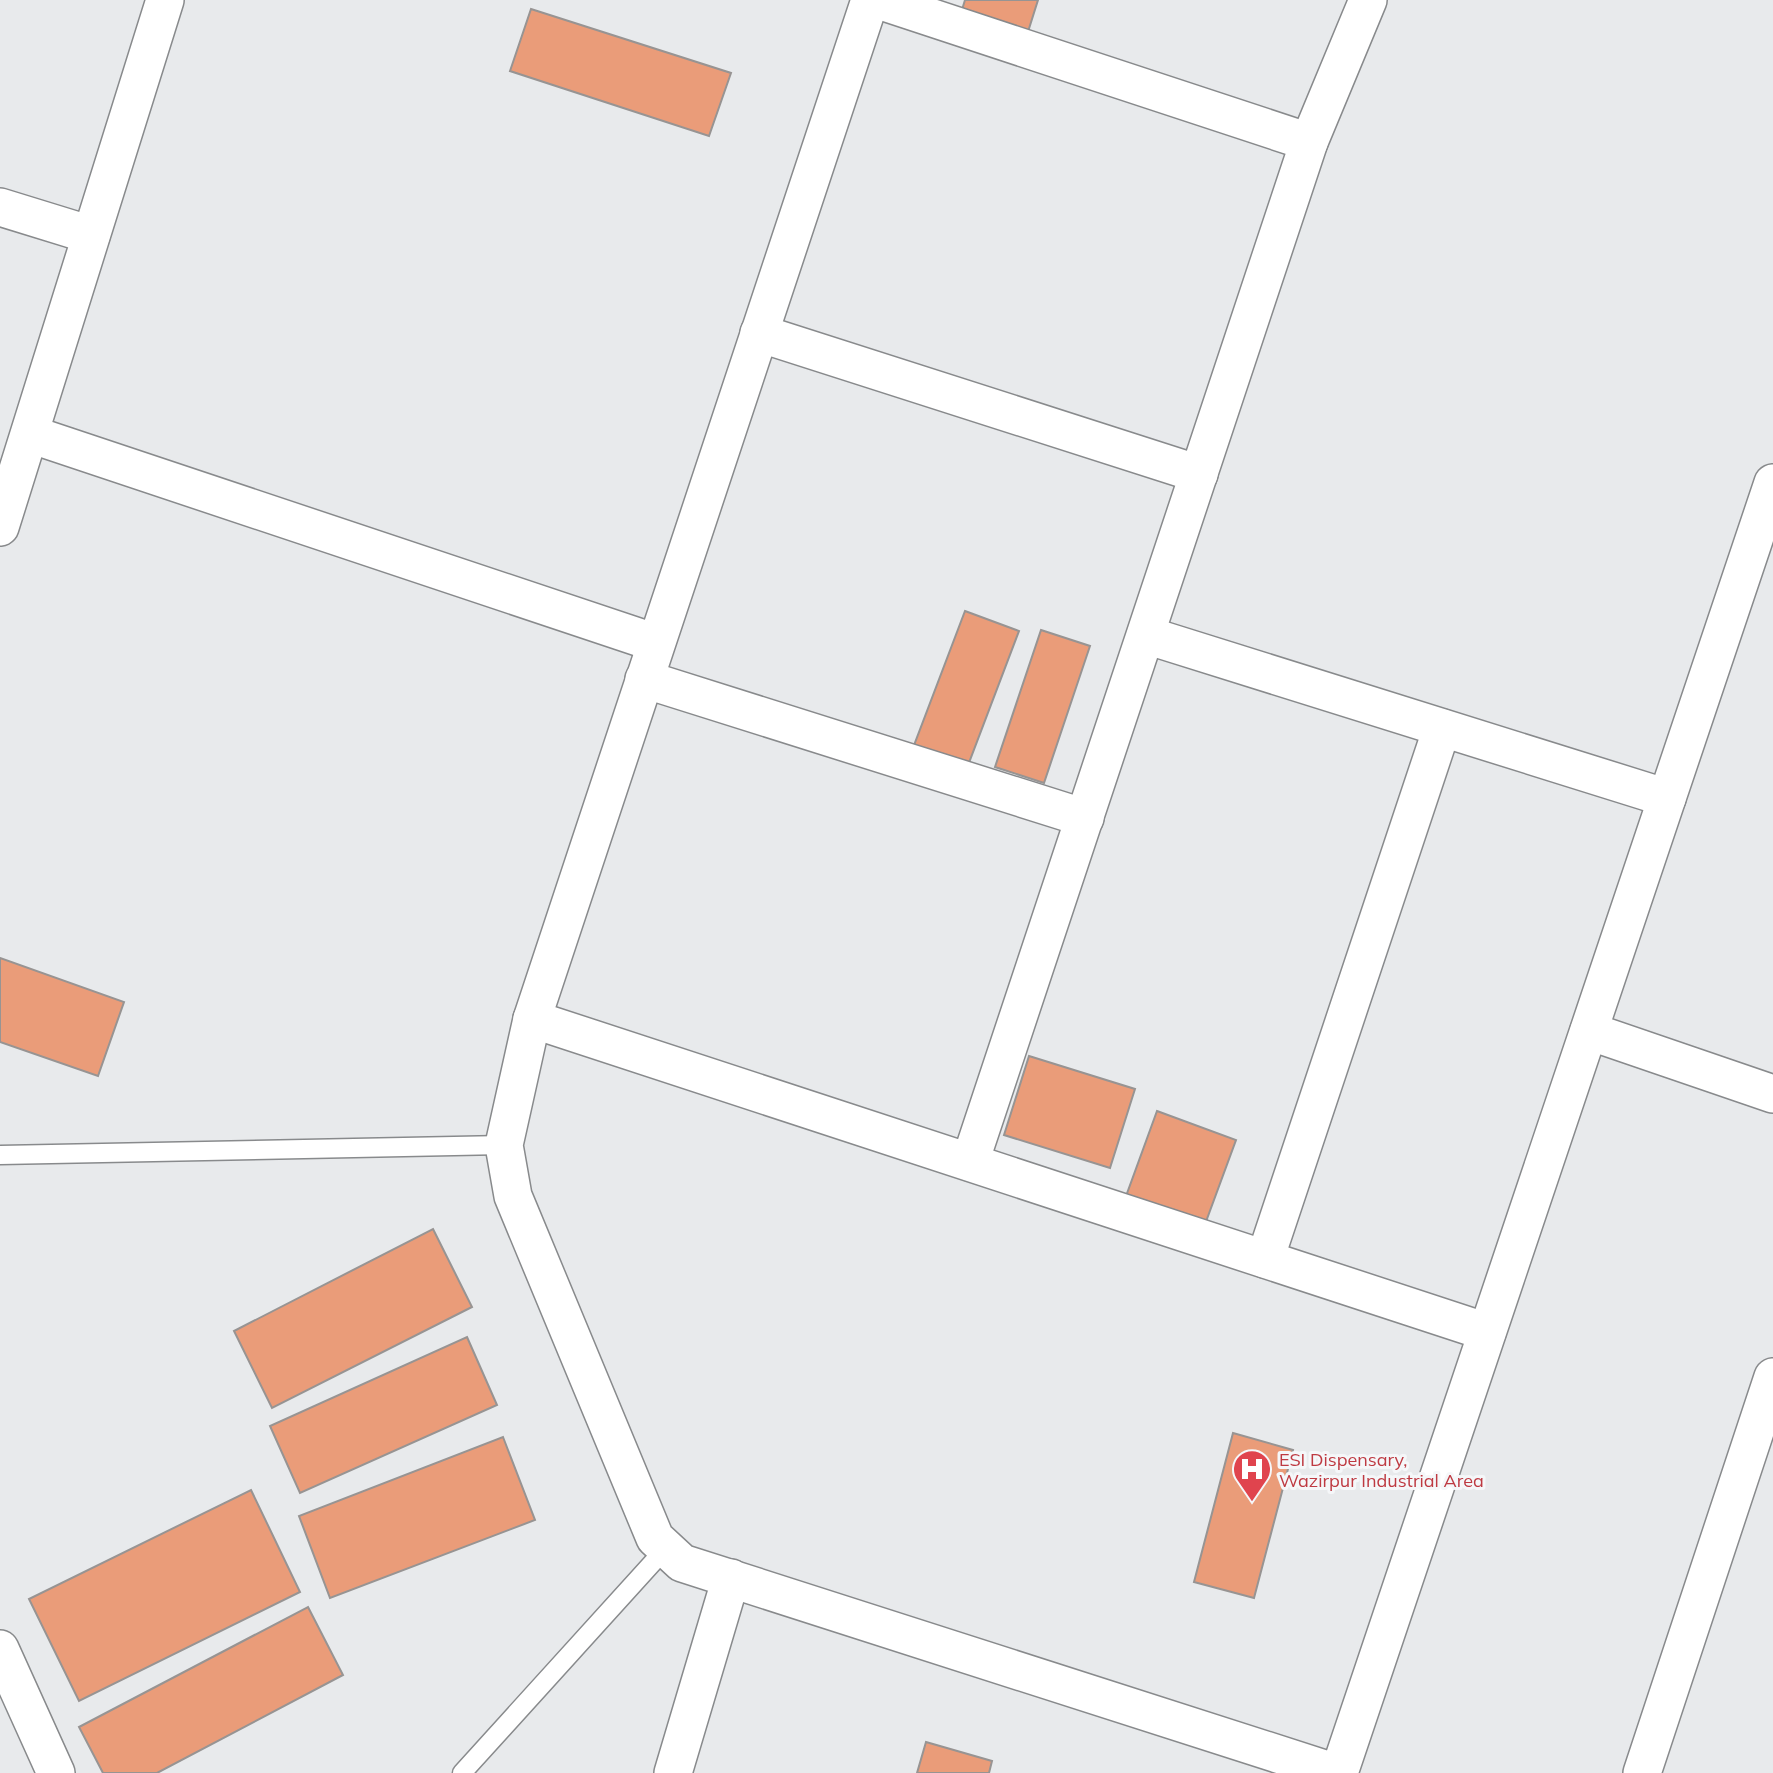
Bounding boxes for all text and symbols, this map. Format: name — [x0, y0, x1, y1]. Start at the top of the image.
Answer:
hospital icon: ESI Dispensary, Wazirpur Industrial Area — [1231, 1448, 1273, 1503]
place label: ESI Dispensary, Wazirpur Industrial Area — [1279, 1448, 1484, 1492]

